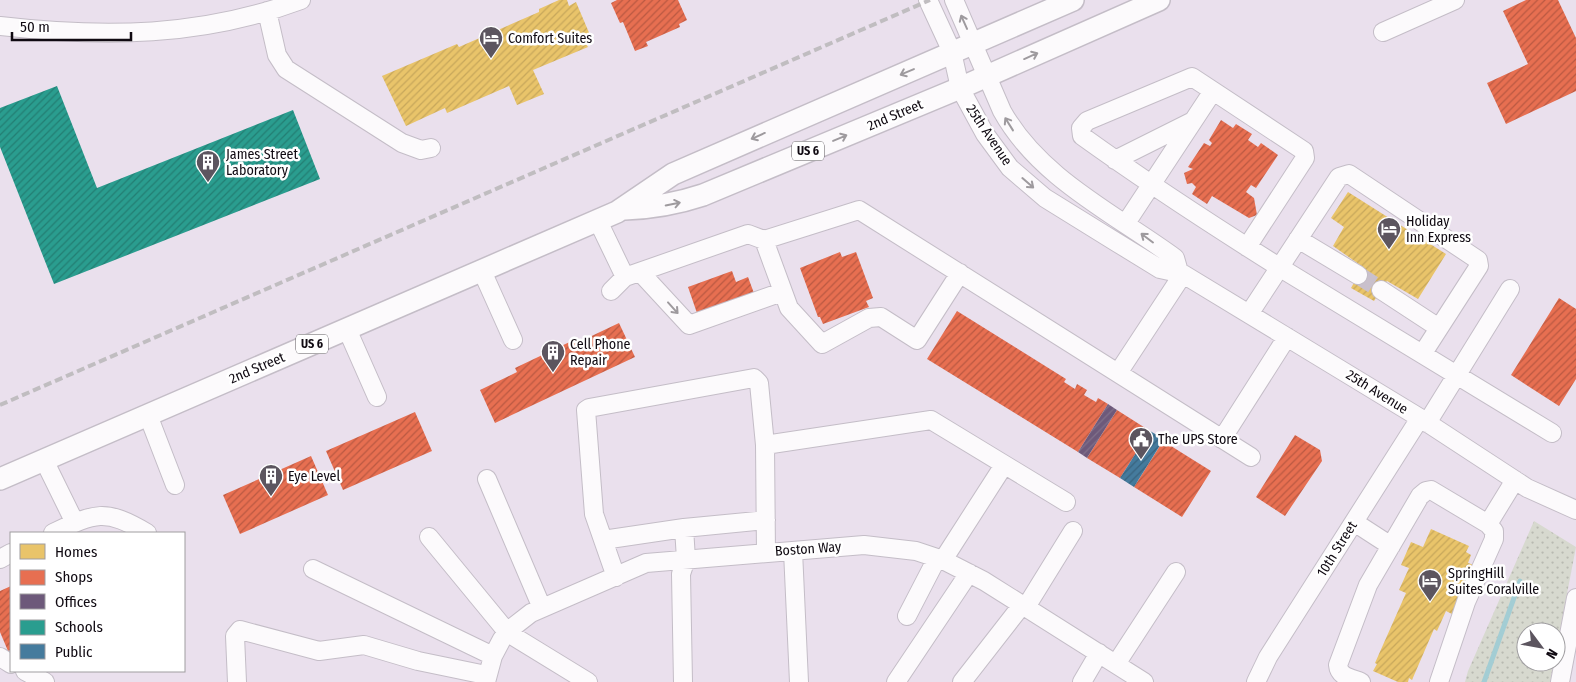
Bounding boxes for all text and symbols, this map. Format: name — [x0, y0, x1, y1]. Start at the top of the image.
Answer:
scale bar — [12, 10, 131, 42]
one-way arrow — [958, 15, 968, 30]
text: 50 m — [20, 18, 50, 36]
hotel icon: Comfort Suites — [478, 25, 504, 59]
place label: Comfort Suites — [508, 30, 592, 47]
one-way arrow — [1023, 50, 1038, 60]
one-way arrow — [900, 67, 915, 77]
street label: 2nd Street — [865, 96, 926, 134]
street label: 25th Avenue — [962, 101, 1016, 169]
one-way arrow — [1004, 117, 1014, 131]
one-way arrow — [751, 131, 766, 141]
one-way arrow — [832, 132, 847, 142]
road number: US 6 — [792, 142, 824, 160]
place label: James Street Laboratory — [226, 146, 298, 179]
building icon: James Street Laboratory — [195, 149, 221, 183]
one-way arrow — [1021, 177, 1034, 188]
one-way arrow — [665, 199, 681, 208]
place label: Holiday Inn Express — [1406, 213, 1471, 246]
hotel icon: Holiday Inn Express — [1376, 216, 1402, 250]
one-way arrow — [1141, 232, 1154, 243]
one-way arrow — [667, 302, 679, 315]
road number: US 6 — [296, 334, 328, 354]
place label: Cell Phone Repair — [570, 336, 631, 369]
building icon: Cell Phone Repair — [540, 339, 566, 373]
street label: 2nd Street — [227, 349, 288, 387]
street label: 25th Avenue — [1343, 366, 1411, 418]
public building icon: The UPS Store — [1128, 426, 1154, 460]
place label: The UPS Store — [1158, 431, 1238, 448]
building icon: Eye Level — [258, 463, 284, 497]
place label: Eye Level — [288, 468, 341, 485]
street label: 10th Street — [1313, 518, 1361, 580]
legend — [10, 532, 185, 672]
street label: Boston Way — [774, 538, 842, 560]
text: Homes — [55, 543, 97, 561]
place label: SpringHill Suites Coralville — [1448, 565, 1539, 598]
text: Shops — [55, 568, 93, 586]
hotel icon: SpringHill Suites Coralville — [1417, 568, 1443, 602]
text: Offices — [55, 593, 97, 611]
text: Schools — [55, 618, 103, 636]
north arrow — [1516, 622, 1566, 672]
text: Public — [55, 643, 93, 661]
text: N — [1542, 646, 1561, 662]

